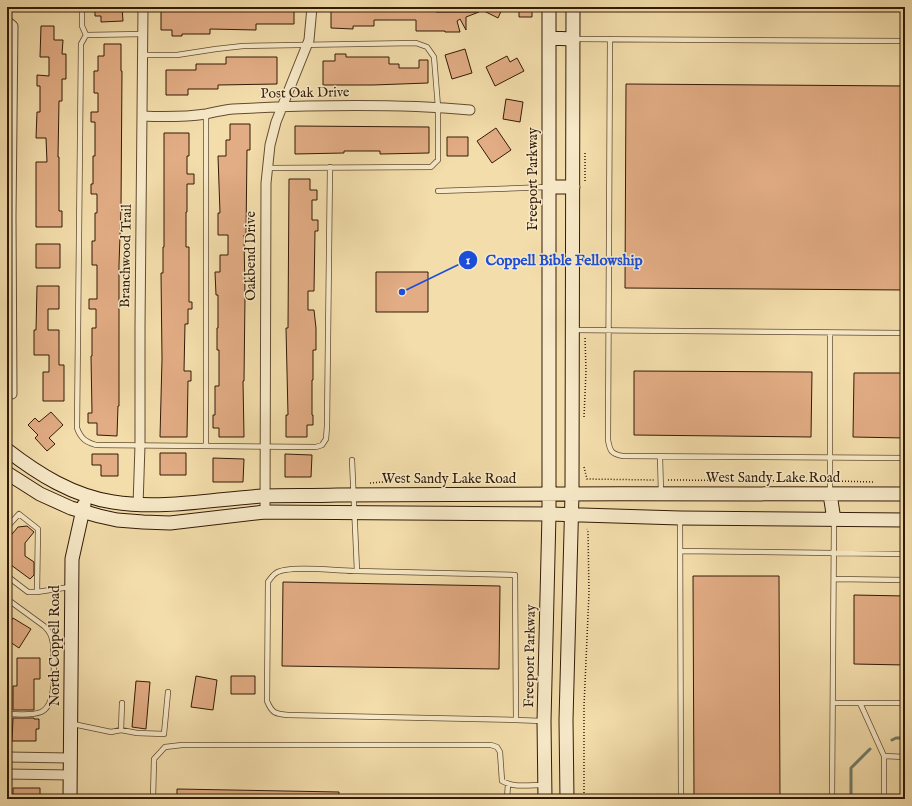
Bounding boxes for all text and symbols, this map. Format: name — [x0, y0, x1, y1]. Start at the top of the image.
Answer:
street label: Post Oak Drive — [260, 83, 350, 103]
street label: Freeport Parkway — [524, 127, 542, 231]
street label: Branchwood Trail — [116, 204, 136, 308]
street label: Oakbend Drive — [242, 211, 260, 301]
callout: Coppell Bible Fellowship — [458, 246, 651, 273]
text: Coppell Bible Fellowship — [485, 251, 643, 270]
text: 1 — [466, 253, 471, 268]
street label: West Sandy Lake Road — [706, 469, 841, 487]
street label: West Sandy Lake Road — [382, 470, 517, 488]
street label: North Coppell Road — [46, 585, 64, 707]
street label: Freeport Parkway — [520, 604, 540, 708]

